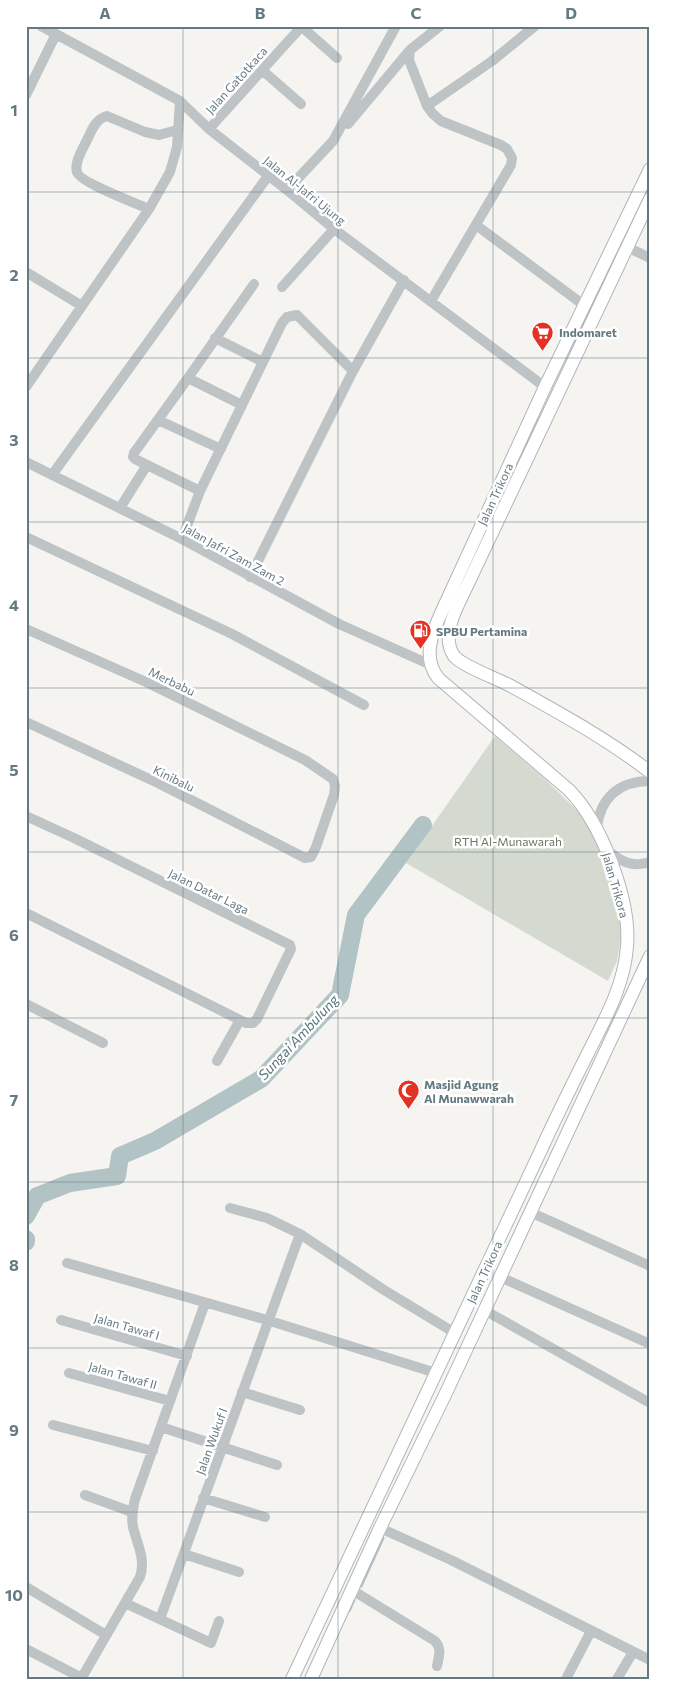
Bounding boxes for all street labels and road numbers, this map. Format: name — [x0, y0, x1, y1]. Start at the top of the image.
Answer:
street label: Jalan Gatotkaca — [202, 44, 270, 117]
street label: Jalan Al-Jafri Ujung — [261, 153, 349, 228]
street label: Jalan Trikora — [474, 461, 516, 528]
street label: Jalan Jafri Zam Zam 2 — [180, 520, 287, 589]
street label: Merbabu — [147, 664, 197, 698]
street label: Kinibalu — [151, 762, 197, 794]
street label: Jalan Trikora — [599, 851, 632, 919]
street label: Jalan Datar Laga — [166, 866, 251, 917]
street label: Jalan Trikora — [463, 1239, 505, 1306]
street label: Jalan Tawaf I — [92, 1310, 161, 1343]
street label: Jalan Tawaf II — [87, 1359, 159, 1392]
street label: Jalan Wukuf I — [192, 1406, 231, 1477]

